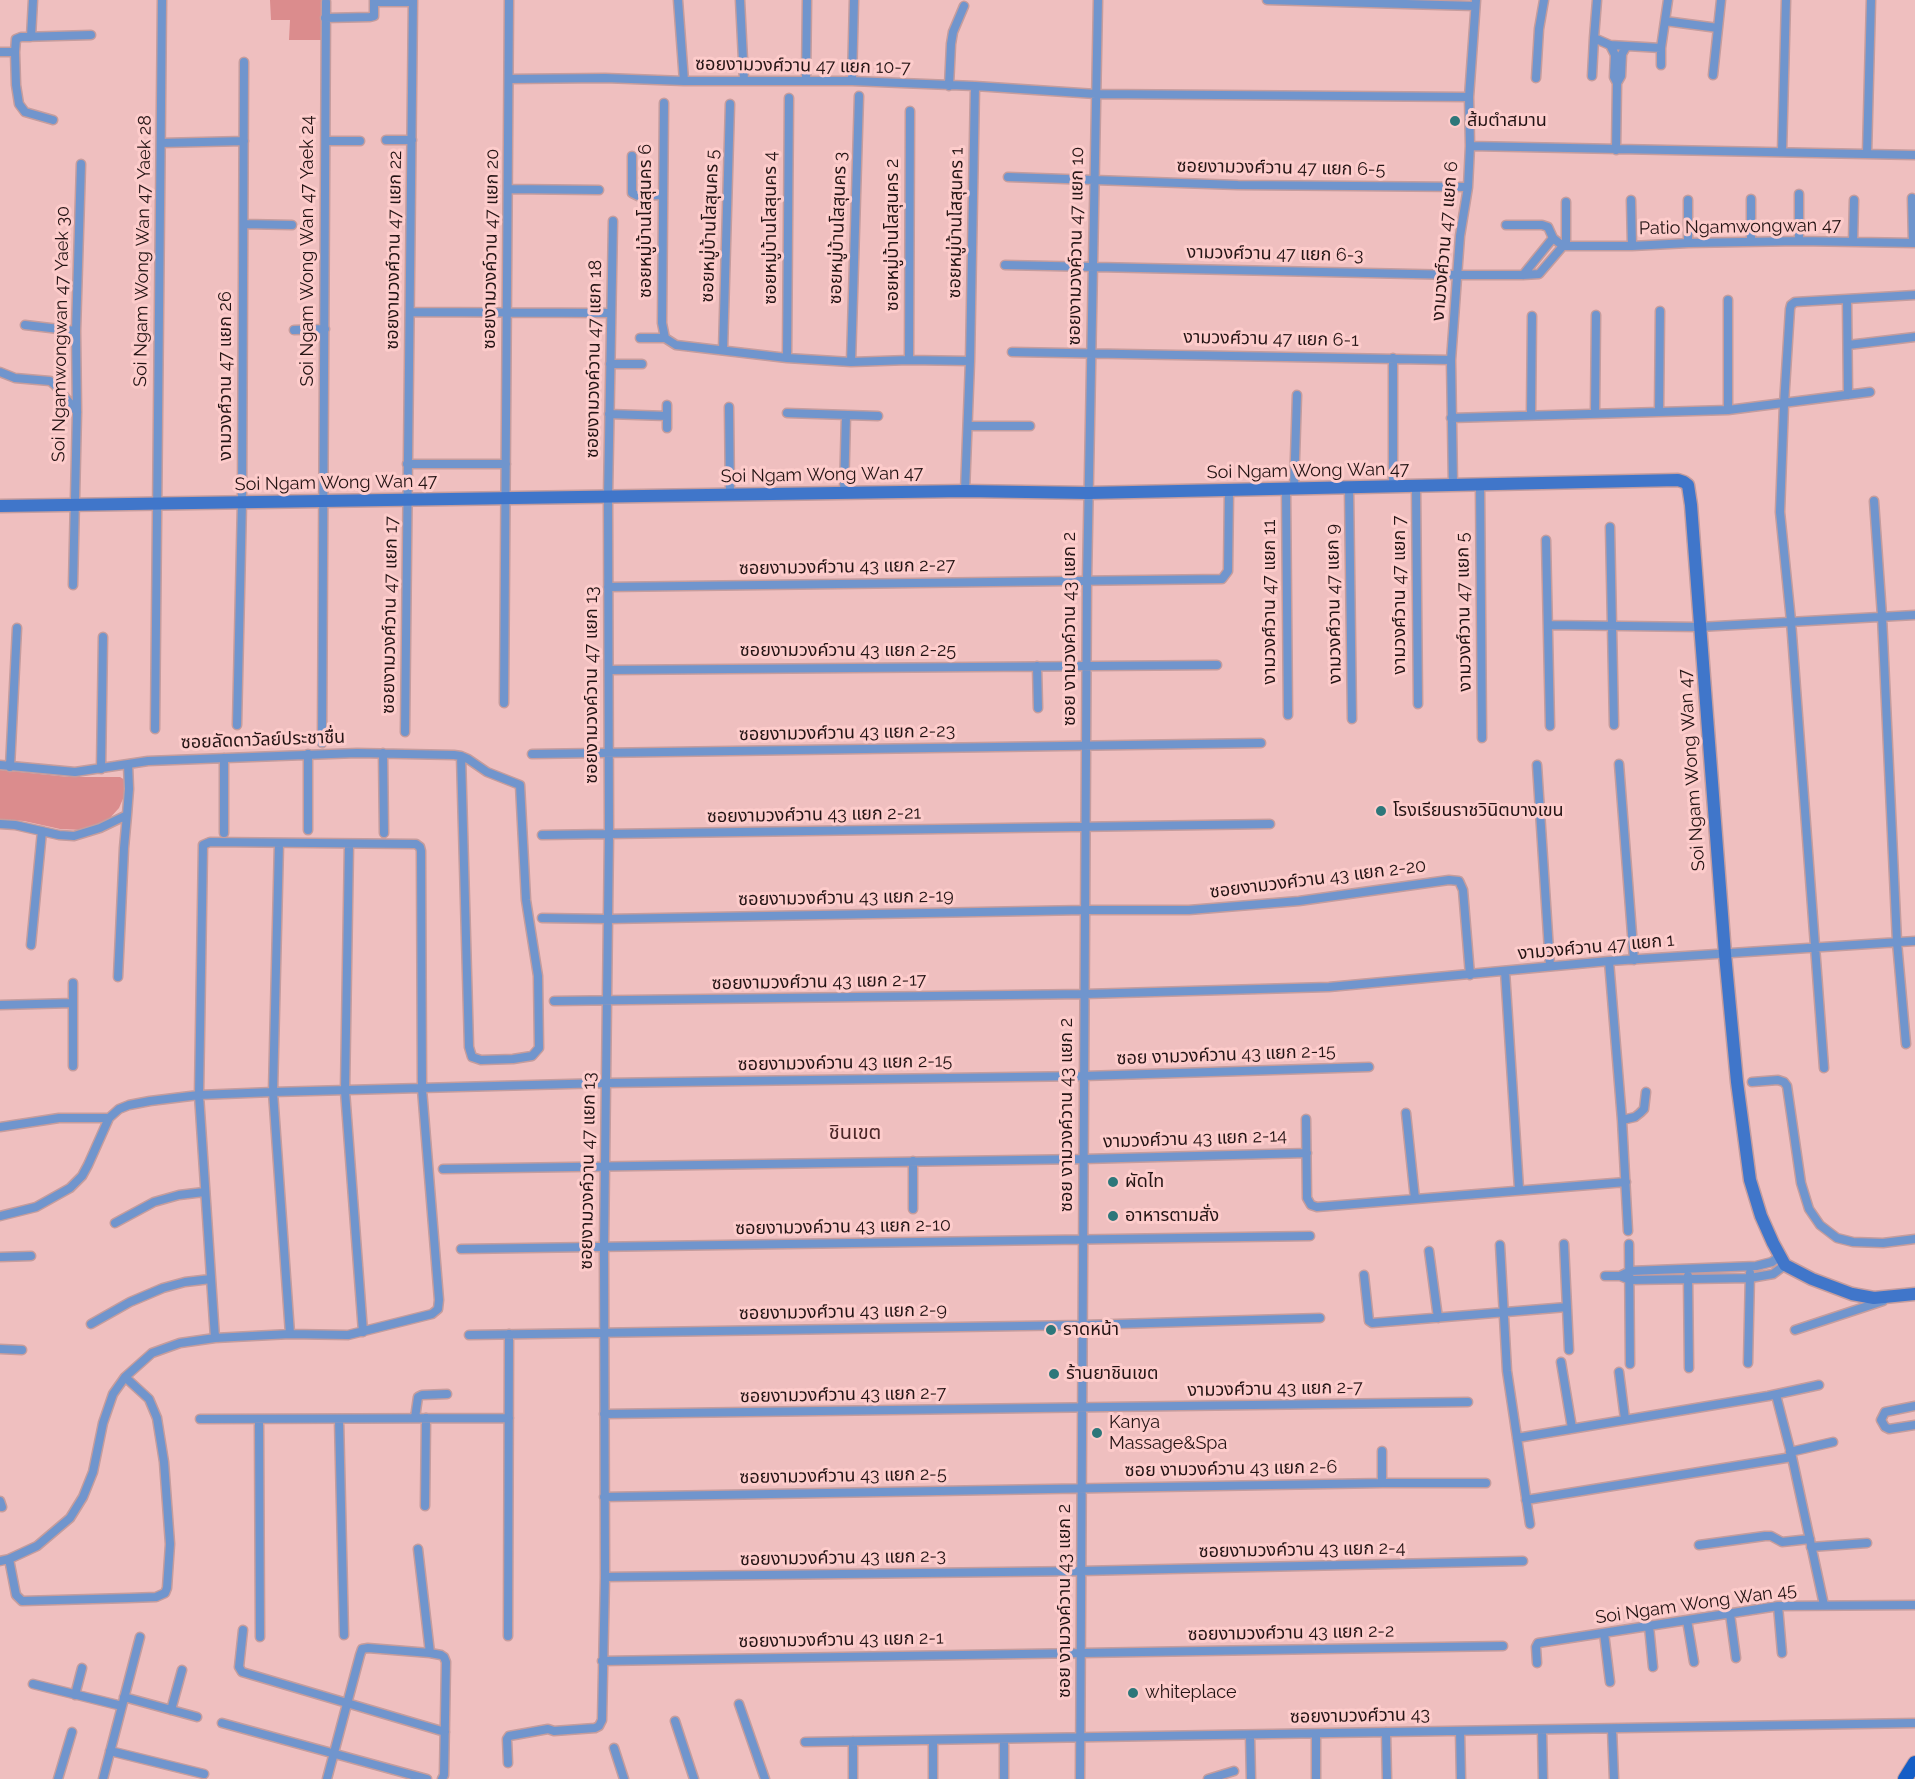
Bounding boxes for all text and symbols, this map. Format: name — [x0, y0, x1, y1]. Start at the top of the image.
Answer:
street label: ซอยงามวงศ์วาน 47 แยก 10-7 — [695, 53, 911, 79]
place label: ส้มตำสมาน — [1467, 110, 1547, 132]
marker: ส้มตำสมาน — [1448, 114, 1462, 128]
street label: Soi Ngam Wong Wan 47 Yaek 28 — [130, 115, 156, 387]
street label: Soi Ngam Wong Wan 47 Yaek 24 — [297, 115, 319, 387]
street label: ซอยหมู่บ้านโสสุนคร 6 — [635, 144, 657, 298]
street label: ซอยงามวงค์วาน 47 แยก 10 — [1063, 146, 1089, 346]
street label: ซอยหมู่บ้านโสสุนคร 1 — [944, 147, 968, 299]
street label: ซอยงามวงค์วาน 47 แยก 20 — [478, 149, 504, 349]
street label: ซอยหมู่บ้านโสสุนคร 5 — [697, 149, 723, 303]
street label: ซอยงามวงศ์วาน 47 แยก 22 — [381, 150, 407, 350]
street label: ซอยหมู่บ้านโสสุนคร 4 — [760, 151, 782, 305]
street label: ซอยหมู่บ้านโสสุนคร 3 — [825, 151, 851, 305]
street label: ซอยงามวงศ์วาน 47 แยก 6-5 — [1176, 155, 1386, 181]
street label: ซอยหมู่บ้านโสสุนคร 2 — [882, 159, 904, 311]
street label: งามวงศ์วาน 47 แยก 6 — [1427, 160, 1463, 322]
street label: Soi Ngamwongwan 47 Yaek 30 — [48, 206, 74, 462]
street label: Patio Ngamwongwan 47 — [1639, 214, 1841, 240]
street label: งามวงศ์วาน 47 แยก 6-3 — [1186, 242, 1364, 266]
street label: ซอยงามวงค์วาน 47 แยก 18 — [581, 260, 607, 458]
street label: งามวงศ์วาน 47 แยก 26 — [215, 291, 237, 461]
street label: งามวงศ์วาน 47 แยก 6-1 — [1183, 327, 1359, 351]
street label: Soi Ngam Wong Wan 47 — [1206, 458, 1410, 484]
street label: Soi Ngam Wong Wan 47 — [720, 462, 924, 488]
street label: Soi Ngam Wong Wan 47 — [234, 470, 438, 496]
street label: ซอยงามวงศ์วาน 47 แยก 17 — [377, 516, 403, 714]
street label: งามวงศ์วาน 47 แยก 7 — [1389, 516, 1411, 674]
street label: งามวงศ์วาน 47 แยก 11 — [1259, 520, 1281, 684]
street label: งามวงศ์วาน 47 แยก 9 — [1322, 524, 1346, 684]
street label: ซอย งามวงค์วาน 43 แยก 2 — [1059, 532, 1081, 726]
street label: งามวงศ์วาน 47 แยก 5 — [1452, 532, 1476, 692]
street label: ซอยงามวงศ์วาน 43 แยก 2-27 — [739, 554, 955, 580]
street label: ซอยงามวงค์วาน 47 แยก 13 — [581, 586, 603, 784]
street label: ซอยงามวงค์วาน 43 แยก 2-25 — [740, 640, 956, 662]
street label: Soi Ngam Wong Wan 47 — [1674, 668, 1710, 872]
street label: ซอยงามวงศ์วาน 43 แยก 2-23 — [739, 720, 955, 746]
street label: ซอยลัดดาวัลย์ประชาชื่น — [180, 726, 346, 754]
place label: โรงเรียนราชวินิตบางเขน — [1393, 800, 1564, 822]
street label: ซอยงามวงศ์วาน 43 แยก 2-21 — [707, 802, 921, 828]
marker: โรงเรียนราชวินิตบางเขน — [1374, 804, 1388, 818]
street label: ซอยงามวงศ์วาน 43 แยก 2-20 — [1209, 855, 1427, 903]
street label: ซอยงามวงศ์วาน 43 แยก 2-19 — [738, 885, 954, 911]
street label: งามวงศ์วาน 47 แยก 1 — [1517, 929, 1675, 965]
street label: ซอยงามวงศ์วาน 43 แยก 2-17 — [712, 969, 926, 995]
street label: ซอย งามวงค์วาน 43 แยก 2 — [1056, 1018, 1078, 1212]
street label: ซอย งามวงค์วาน 43 แยก 2-15 — [1116, 1040, 1336, 1070]
street label: ซอยงามวงค์วาน 43 แยก 2-15 — [738, 1050, 952, 1076]
street label: ซอยงามวงค์วาน 47 แยก 13 — [575, 1072, 601, 1270]
district label: ชินเขต — [829, 1121, 881, 1145]
street label: งามวงศ์วาน 43 แยก 2-14 — [1103, 1125, 1287, 1153]
place label: ผัดไท — [1125, 1171, 1164, 1193]
marker: ผัดไท — [1106, 1175, 1120, 1189]
place label: อาหารตามสั่ง — [1125, 1205, 1219, 1227]
marker: อาหารตามสั่ง — [1106, 1209, 1120, 1223]
street label: ซอยงามวงค์วาน 43 แยก 2-10 — [735, 1214, 951, 1240]
street label: ซอยงามวงศ์วาน 43 แยก 2-9 — [739, 1299, 947, 1325]
place label: ราดหน้า — [1063, 1319, 1119, 1341]
marker: ราดหน้า — [1044, 1323, 1058, 1337]
place label: ร้านยาชินเขต — [1066, 1363, 1158, 1385]
marker: ร้านยาชินเขต — [1047, 1367, 1061, 1381]
street label: งามวงศ์วาน 43 แยก 2-7 — [1187, 1377, 1363, 1401]
street label: ซอยงามวงศ์วาน 43 แยก 2-7 — [740, 1382, 946, 1408]
place label: Kanya Massage&Spa — [1109, 1412, 1227, 1454]
marker: Kanya Massage&Spa — [1090, 1426, 1104, 1440]
street label: ซอย งามวงค์วาน 43 แยก 2-6 — [1125, 1456, 1337, 1482]
street label: ซอยงามวงศ์วาน 43 แยก 2-5 — [739, 1463, 947, 1489]
street label: ซอย งามวงค์วาน 43 แยก 2 — [1054, 1504, 1076, 1698]
street label: ซอยงามวงค์วาน 43 แยก 2-4 — [1198, 1537, 1406, 1563]
street label: ซอยงามวงค์วาน 43 แยก 2-3 — [740, 1545, 946, 1571]
street label: Soi Ngam Wong Wan 45 — [1594, 1579, 1798, 1629]
street label: ซอยงามวงศ์วาน 43 แยก 2-2 — [1187, 1620, 1395, 1646]
street label: ซอยงามวงศ์วาน 43 แยก 2-1 — [738, 1627, 944, 1653]
place label: whiteplace — [1145, 1682, 1237, 1704]
marker: whiteplace — [1126, 1686, 1140, 1700]
street label: ซอยงามวงศ์วาน 43 — [1290, 1704, 1430, 1728]

